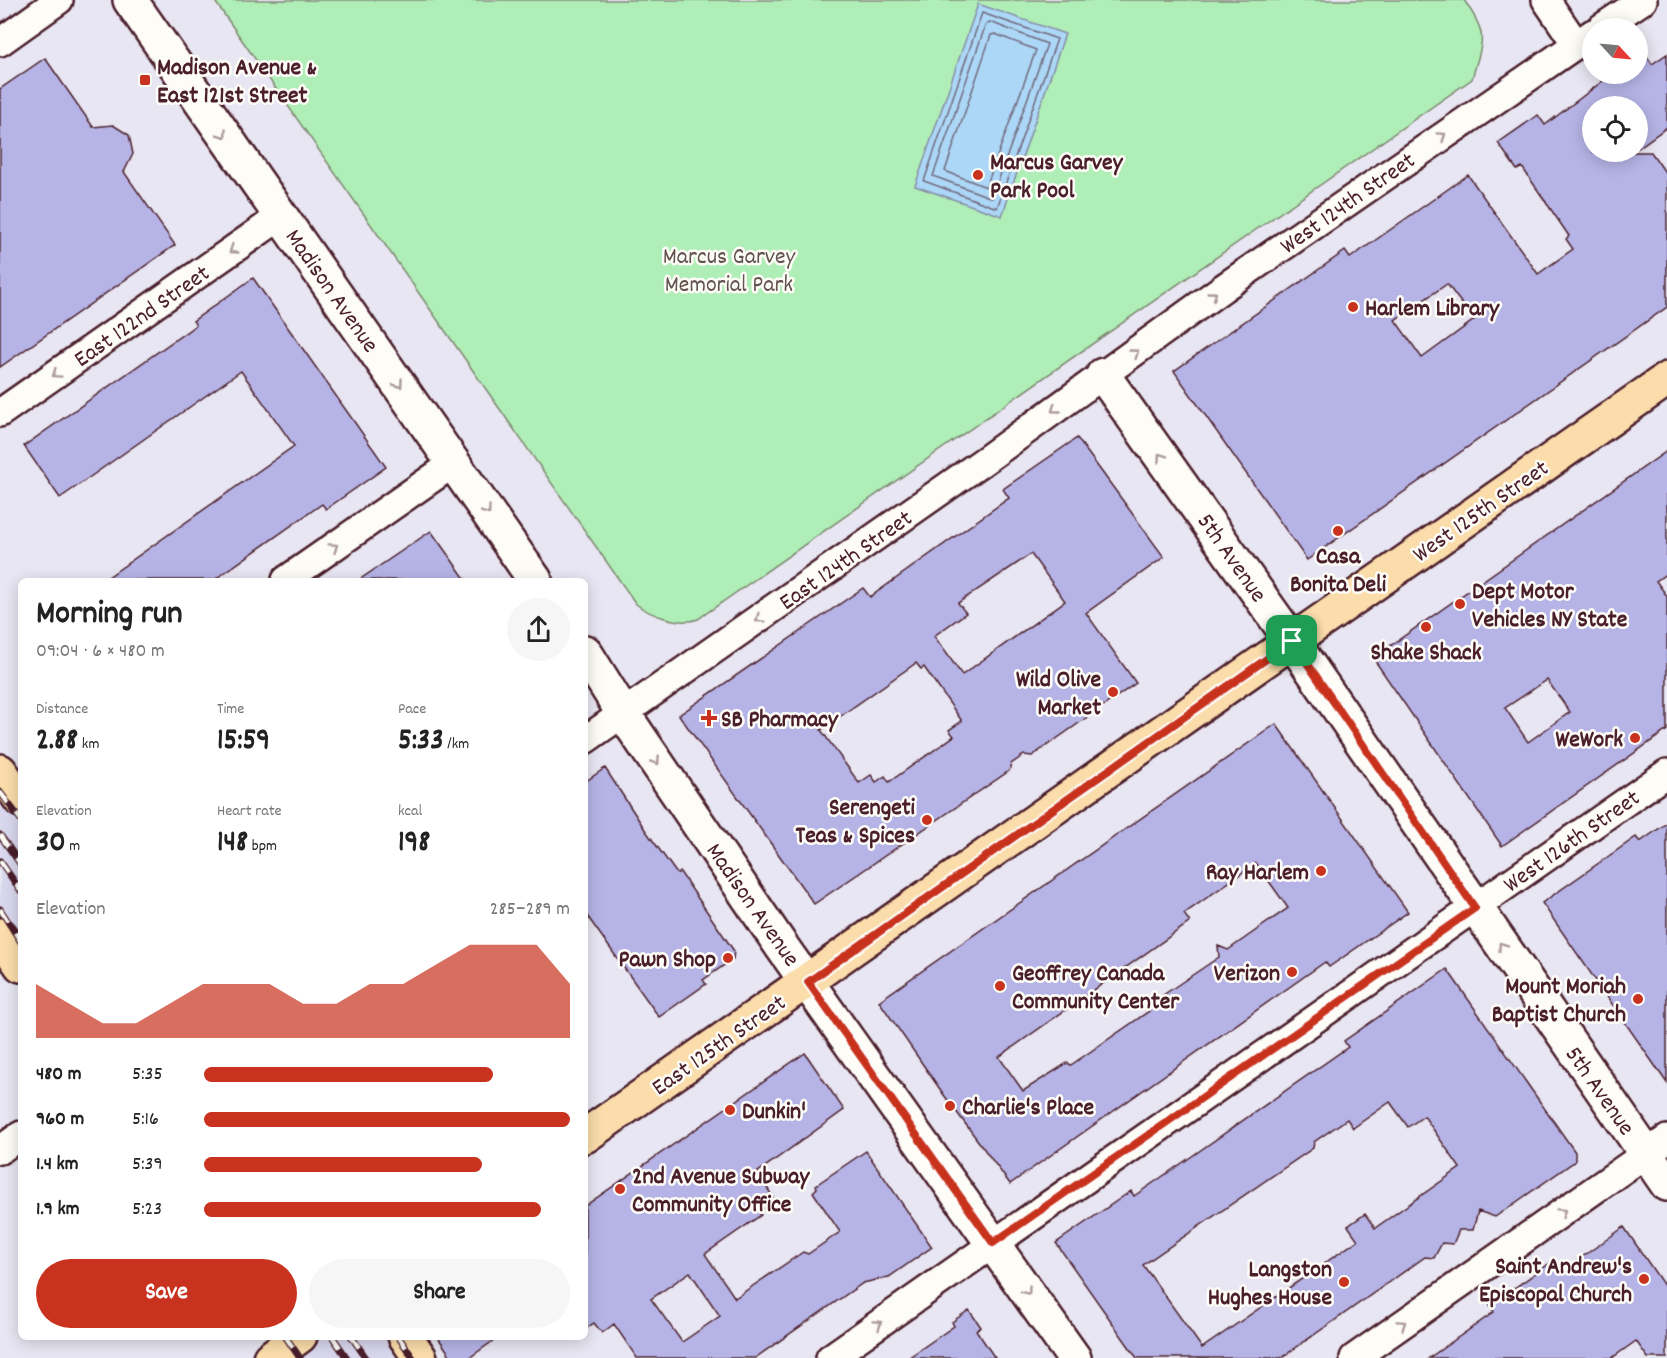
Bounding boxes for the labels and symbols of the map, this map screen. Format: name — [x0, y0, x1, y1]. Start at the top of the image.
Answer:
north arrow — [1582, 18, 1648, 84]
place label: Madison Avenue & East 121st Street — [157, 52, 317, 114]
marker: Madison Avenue & East 121st Street — [138, 73, 152, 87]
one-way arrow — [216, 128, 227, 139]
one-way arrow — [1436, 132, 1447, 143]
street label: West 124th Street — [1274, 145, 1423, 264]
place label: Marcus Garvey Park Pool — [990, 147, 1124, 209]
marker: Marcus Garvey Park Pool — [971, 168, 985, 182]
street label: Madison Avenue — [275, 223, 386, 360]
park label: Marcus Garvey Memorial Park — [663, 241, 796, 303]
one-way arrow — [229, 243, 240, 254]
street label: East 122nd Street — [68, 258, 218, 377]
one-way arrow — [1207, 292, 1218, 303]
place label: Harlem Library — [1365, 293, 1500, 327]
marker: Harlem Library — [1346, 300, 1360, 314]
one-way arrow — [1128, 349, 1139, 360]
one-way arrow — [52, 367, 63, 378]
one-way arrow — [392, 378, 403, 389]
one-way arrow — [1051, 402, 1062, 413]
one-way arrow — [1157, 452, 1168, 463]
street label: West 125th Street — [1407, 453, 1557, 572]
street label: East 124th Street — [773, 503, 920, 620]
one-way arrow — [480, 504, 491, 515]
street label: 5th Avenue — [1187, 507, 1274, 610]
marker: Casa Bonita Deli — [1331, 524, 1345, 538]
place label: Casa Bonita Deli — [1290, 541, 1387, 603]
one-way arrow — [327, 543, 338, 554]
place label: Dept Motor Vehicles NY State — [1472, 576, 1628, 638]
marker: Dept Motor Vehicles NY State — [1453, 597, 1467, 611]
one-way arrow — [755, 612, 766, 623]
pin — [1266, 615, 1317, 666]
marker: Shake Shack — [1419, 620, 1433, 634]
place label: Shake Shack — [1370, 637, 1482, 671]
place label: Wild Olive Market — [1016, 664, 1101, 726]
marker: Wild Olive Market — [1106, 685, 1120, 699]
place label: SB Pharmacy — [721, 704, 839, 738]
marker: SB Pharmacy — [702, 711, 716, 725]
place label: WeWork — [1555, 724, 1623, 758]
marker: WeWork — [1628, 731, 1642, 745]
one-way arrow — [649, 755, 660, 766]
street label: West 126th Street — [1497, 783, 1648, 902]
place label: Serengeti Teas & Spices — [796, 792, 916, 854]
marker: Serengeti Teas & Spices — [920, 813, 934, 827]
street label: Madison Avenue — [696, 837, 807, 974]
place label: Ray Harlem — [1206, 857, 1309, 891]
marker: Ray Harlem — [1314, 864, 1328, 878]
one-way arrow — [1498, 942, 1509, 953]
place label: Pawn Shop — [618, 944, 716, 978]
marker: Pawn Shop — [721, 951, 735, 965]
place label: Geoffrey Canada Community Center — [1012, 958, 1180, 1020]
place label: Verizon — [1214, 958, 1280, 992]
marker: Verizon — [1285, 965, 1299, 979]
place label: Mount Moriah Baptist Church — [1492, 971, 1626, 1033]
marker: Geoffrey Canada Community Center — [993, 979, 1007, 993]
street label: East 125th Street — [646, 987, 794, 1105]
marker: Mount Moriah Baptist Church — [1631, 992, 1645, 1006]
street label: 5th Avenue — [1555, 1040, 1642, 1143]
place label: Charlie's Place — [962, 1092, 1095, 1126]
place label: Dunkin' — [742, 1096, 806, 1130]
marker: Charlie's Place — [943, 1099, 957, 1113]
marker: Dunkin' — [723, 1103, 737, 1117]
place label: 2nd Avenue Subway Community Office — [632, 1161, 811, 1223]
marker: 2nd Avenue Subway Community Office — [613, 1182, 627, 1196]
one-way arrow — [1555, 1208, 1566, 1219]
place label: Saint Andrew's Episcopal Church — [1479, 1251, 1632, 1313]
place label: Langston Hughes House — [1208, 1254, 1332, 1316]
marker: Saint Andrew's Episcopal Church — [1637, 1272, 1651, 1286]
marker: Langston Hughes House — [1337, 1275, 1351, 1289]
one-way arrow — [1020, 1284, 1031, 1295]
one-way arrow — [871, 1320, 882, 1331]
one-way arrow — [1396, 1320, 1407, 1331]

